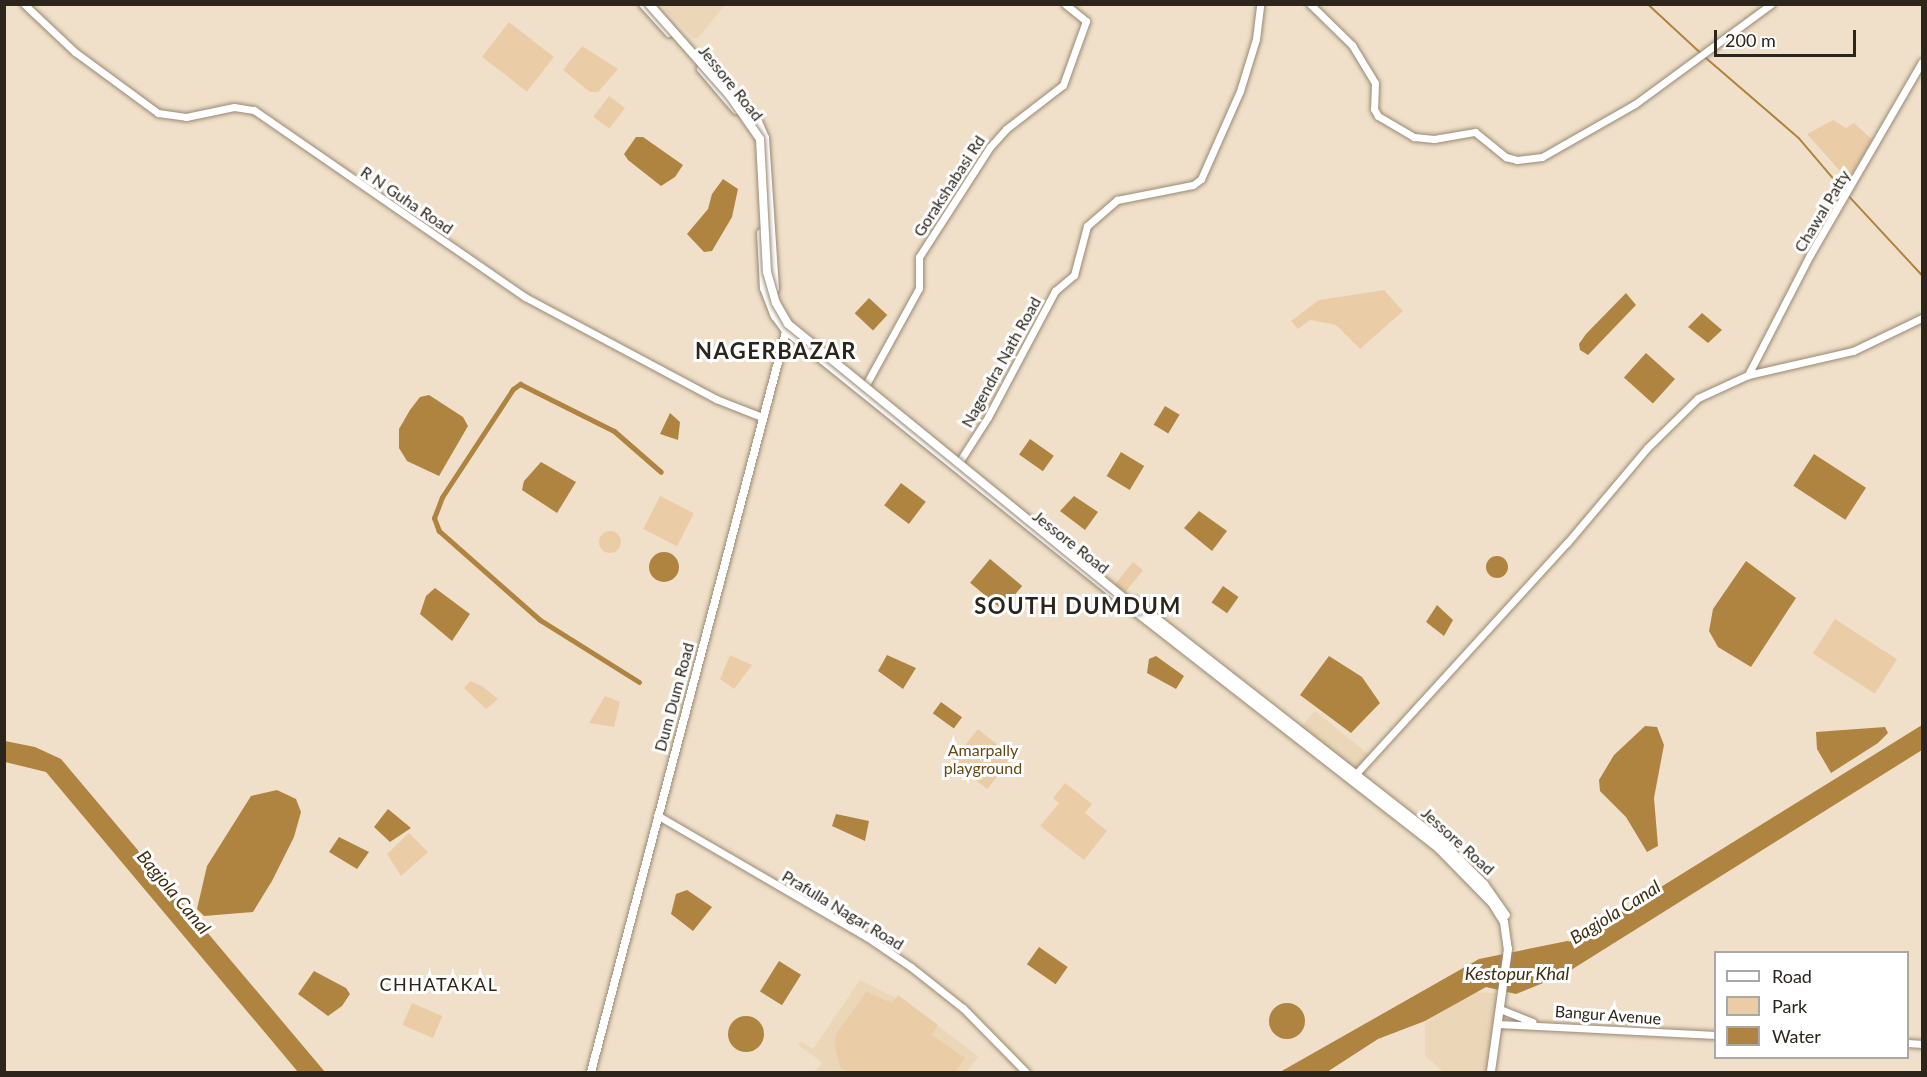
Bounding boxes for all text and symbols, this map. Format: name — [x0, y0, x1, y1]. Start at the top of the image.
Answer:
scale bar — [1717, 18, 1860, 56]
text: 200 m — [1725, 29, 1776, 51]
street label: Jessore Road — [695, 41, 767, 125]
street label: Gorakshabasi Rd — [909, 132, 989, 240]
street label: R N Guha Road — [357, 162, 457, 238]
street label: Chawal Patty — [1790, 167, 1854, 255]
street label: Nagendra Nath Road — [957, 293, 1045, 431]
district label: NAGERBAZAR — [695, 338, 857, 364]
street label: Jessore Road — [1029, 506, 1113, 578]
district label: SOUTH DUMDUM — [974, 593, 1182, 619]
street label: Dum Dum Road — [650, 640, 698, 754]
park label: Amarpally playground — [944, 740, 1022, 778]
street label: Jessore Road — [1418, 803, 1498, 879]
water label: Bagjola Canal — [133, 846, 215, 938]
street label: Prafulla Nagar Road — [779, 866, 907, 954]
water label: Bagjola Canal — [1566, 876, 1664, 948]
legend — [1714, 951, 1909, 1059]
water label: Kestopur Khal — [1464, 962, 1570, 984]
text: Road — [1772, 965, 1812, 987]
district label: CHHATAKAL — [380, 973, 498, 995]
text: Park — [1772, 995, 1807, 1017]
street label: Bangur Avenue — [1554, 1002, 1662, 1028]
text: Water — [1772, 1025, 1821, 1047]

